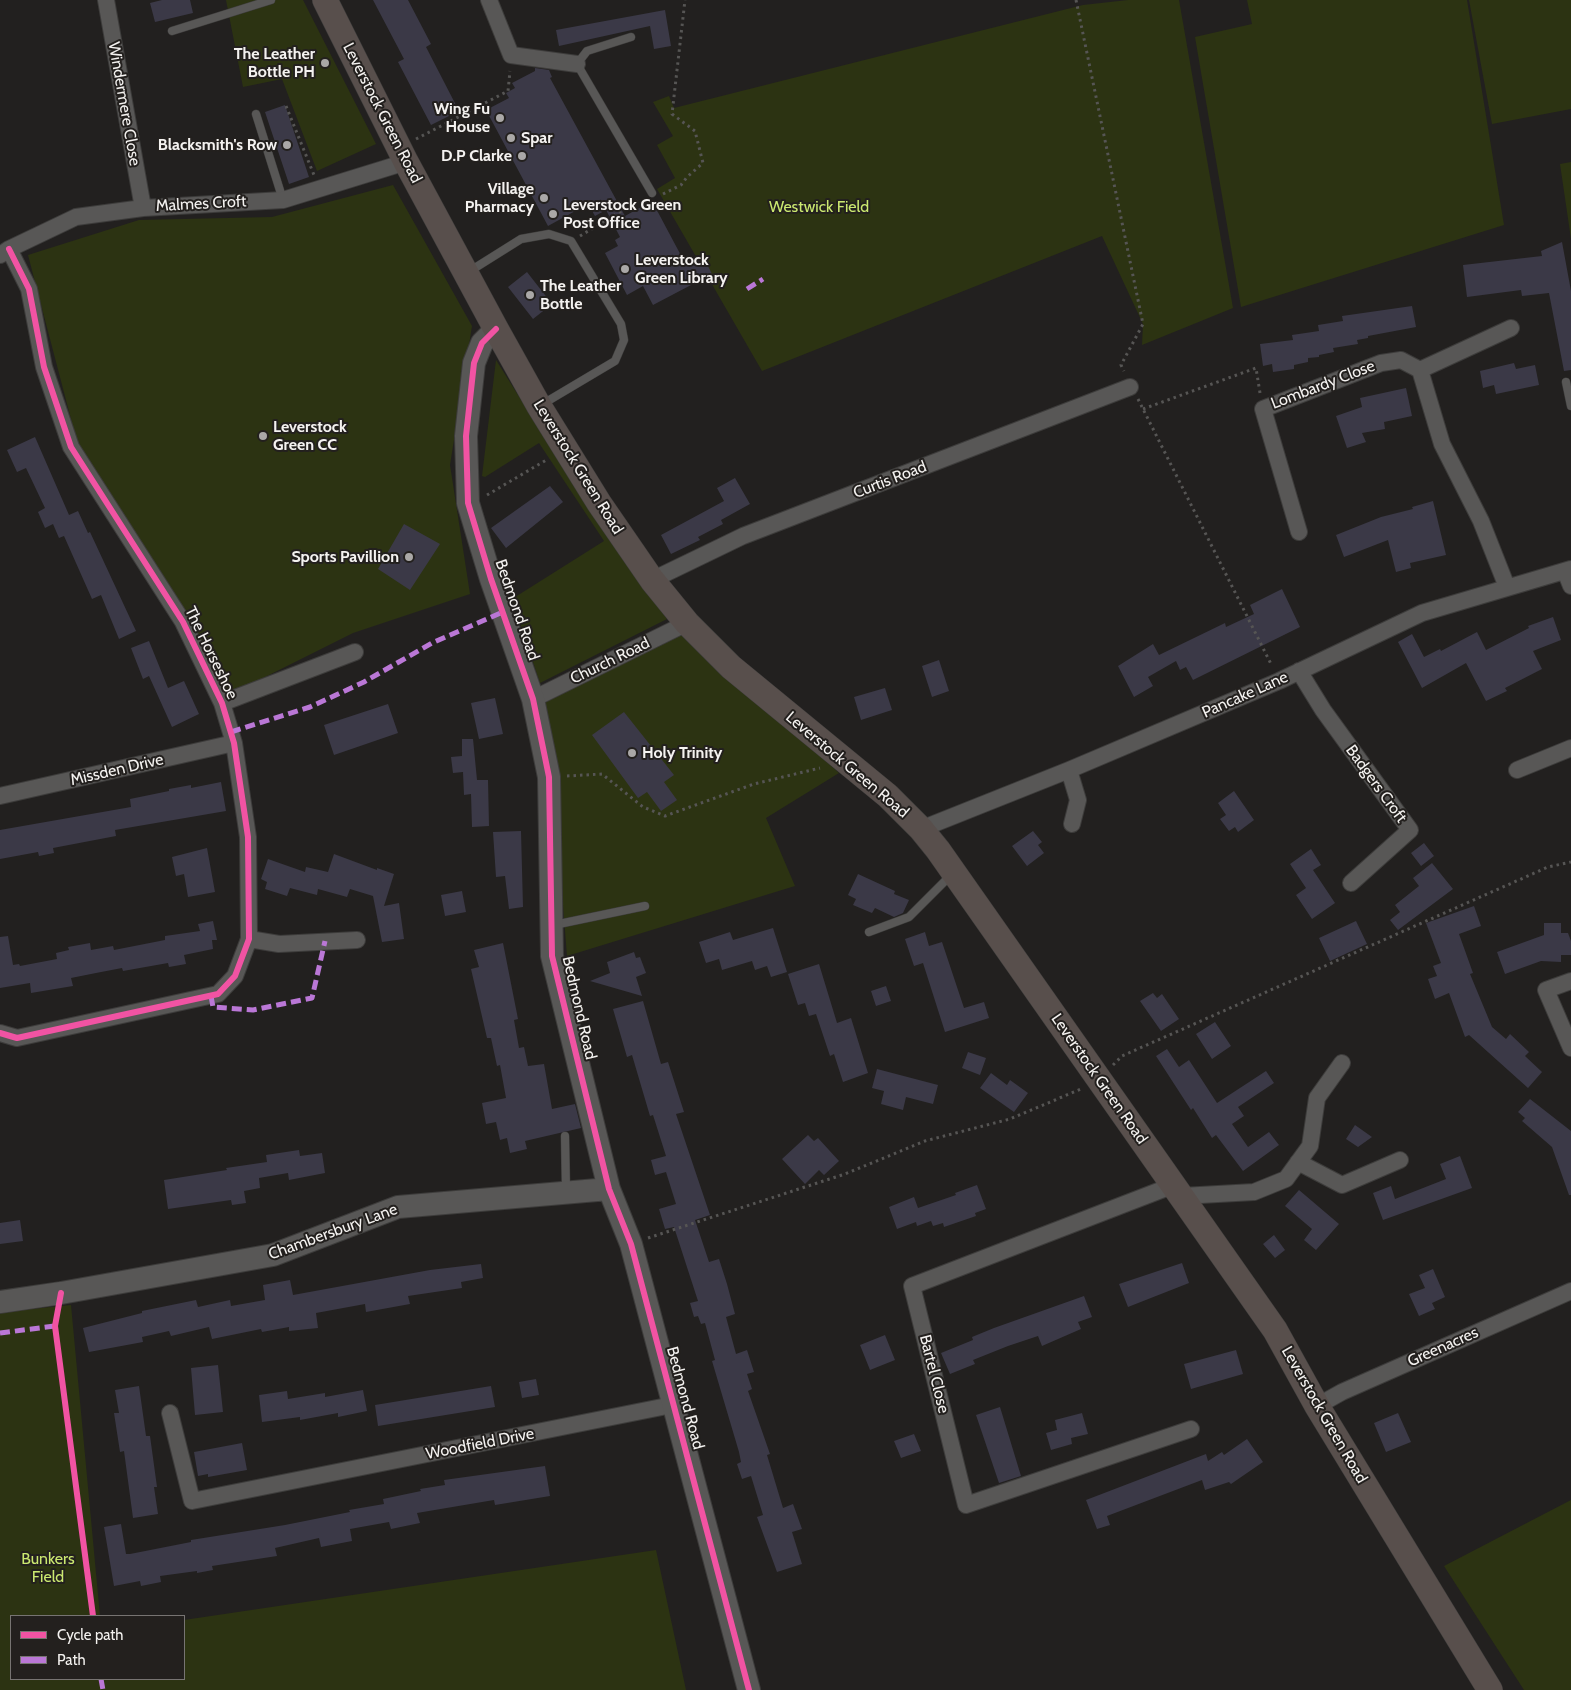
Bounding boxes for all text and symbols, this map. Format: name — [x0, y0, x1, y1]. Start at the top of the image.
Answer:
street label: Leverstock Green Road — [338, 40, 426, 186]
street label: Windermere Close — [104, 41, 144, 167]
place label: The Leather Bottle PH — [234, 44, 315, 82]
marker: The Leather Bottle PH — [319, 57, 331, 69]
place label: Wing Fu House — [434, 99, 490, 137]
marker: Wing Fu House — [494, 112, 506, 124]
place label: Spar — [521, 128, 553, 148]
marker: Spar — [505, 132, 517, 144]
place label: Blacksmith's Row — [158, 135, 277, 155]
marker: Blacksmith's Row — [281, 139, 293, 151]
place label: D.P Clarke — [441, 146, 512, 166]
marker: D.P Clarke — [516, 150, 528, 162]
place label: Village Pharmacy — [465, 179, 534, 217]
street label: Malmes Croft — [155, 192, 247, 216]
marker: Village Pharmacy — [538, 192, 550, 204]
place label: Leverstock Green Post Office — [563, 195, 681, 233]
park label: Westwick Field — [769, 197, 869, 217]
marker: Leverstock Green Post Office — [547, 208, 559, 220]
place label: Leverstock Green Library — [635, 250, 728, 288]
marker: Leverstock Green Library — [619, 263, 631, 275]
place label: The Leather Bottle — [540, 276, 621, 314]
marker: The Leather Bottle — [524, 289, 536, 301]
street label: Lombardy Close — [1268, 356, 1378, 414]
street label: Leverstock Green Road — [529, 396, 627, 538]
place label: Leverstock Green CC — [273, 417, 347, 455]
marker: Leverstock Green CC — [257, 430, 269, 442]
street label: Curtis Road — [851, 457, 929, 503]
place label: Sports Pavillion — [291, 547, 399, 567]
marker: Sports Pavillion — [403, 551, 415, 563]
street label: Bedmond Road — [491, 557, 543, 663]
street label: The Horseshoe — [180, 603, 242, 703]
street label: Church Road — [567, 634, 653, 688]
street label: Pancake Lane — [1199, 668, 1291, 722]
street label: Leverstock Green Road — [782, 708, 912, 822]
street label: Badgers Croft — [1341, 741, 1411, 827]
place label: Holy Trinity — [642, 743, 722, 763]
marker: Holy Trinity — [626, 747, 638, 759]
street label: Missden Drive — [69, 750, 165, 790]
street label: Bedmond Road — [558, 954, 600, 1062]
street label: Leverstock Green Road — [1047, 1010, 1151, 1148]
street label: Chambersbury Lane — [266, 1200, 400, 1264]
street label: Greenacres — [1405, 1323, 1481, 1371]
street label: Bartel Close — [915, 1333, 953, 1415]
street label: Leverstock Green Road — [1277, 1343, 1371, 1487]
street label: Bedmond Road — [662, 1345, 708, 1451]
street label: Woodfield Drive — [424, 1424, 536, 1464]
park label: Bunkers Field — [21, 1549, 75, 1587]
legend — [10, 1615, 185, 1680]
text: Cycle path — [57, 1626, 123, 1644]
text: Path — [57, 1651, 86, 1669]

